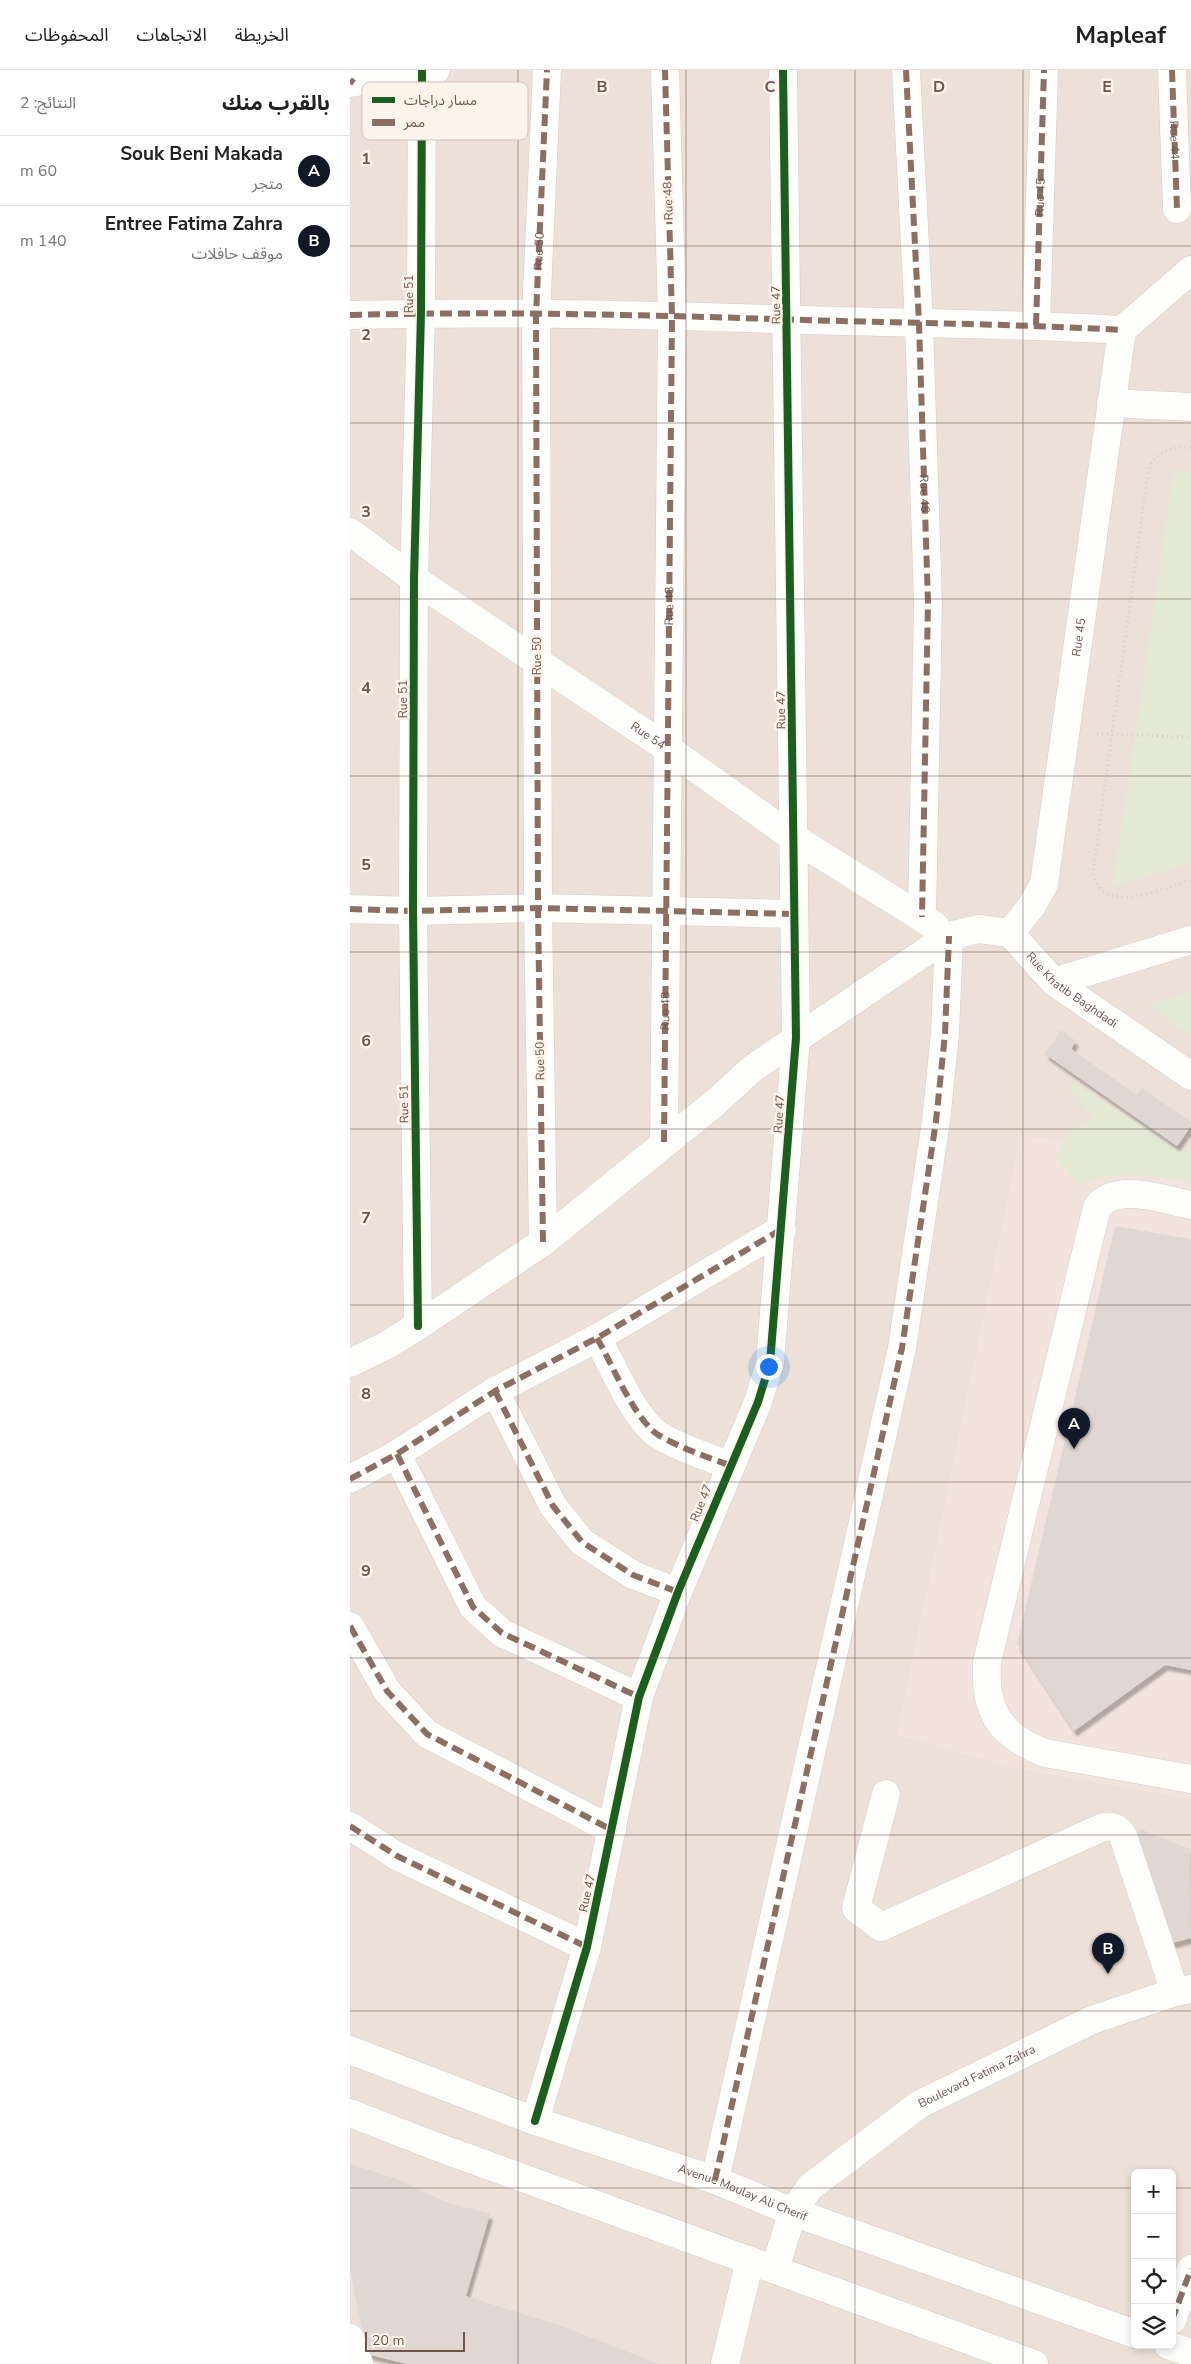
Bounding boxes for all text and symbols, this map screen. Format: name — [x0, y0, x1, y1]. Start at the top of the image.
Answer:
text: Mapleaf — [1075, 19, 1166, 51]
text: المحفوظات — [25, 23, 109, 47]
text: الاتجاهات — [137, 23, 207, 47]
text: الخريطة — [235, 23, 289, 47]
text: B — [596, 76, 608, 98]
text: C — [765, 76, 776, 98]
text: D — [933, 76, 945, 98]
text: E — [1102, 76, 1112, 98]
legend — [362, 82, 528, 140]
text: بالقرب منك — [222, 89, 330, 117]
text: مسار دراجات — [404, 91, 477, 110]
text: النتائج: 2 — [20, 92, 76, 114]
text: ممر — [403, 113, 425, 132]
street label: Rue 44 — [1166, 120, 1183, 160]
text: Souk Beni Makada — [120, 141, 283, 167]
text: 1 — [361, 148, 371, 170]
text: 60 m — [20, 160, 57, 182]
text: A — [308, 160, 320, 182]
text: متجر — [252, 173, 283, 195]
street label: Rue 45 — [1031, 177, 1049, 217]
street label: Rue 48 — [659, 181, 677, 221]
text: Entree Fatima Zahra — [105, 211, 283, 237]
text: 140 m — [20, 230, 67, 252]
text: B — [309, 230, 320, 252]
street label: Rue 50 — [530, 231, 548, 271]
text: موقف حافلات — [192, 243, 283, 265]
street label: Rue 51 — [401, 275, 417, 313]
street label: Rue 47 — [768, 286, 784, 324]
text: 2 — [361, 324, 371, 346]
street label: Rue 46 — [916, 474, 933, 513]
text: 3 — [361, 501, 371, 523]
street label: Rue 48 — [661, 587, 677, 625]
street label: Rue 45 — [1068, 617, 1089, 658]
street label: Rue 50 — [529, 637, 545, 675]
text: 4 — [361, 677, 371, 699]
street label: Rue 51 — [395, 680, 411, 718]
street label: Rue 47 — [773, 691, 789, 729]
street label: Rue 54 — [628, 718, 669, 753]
text: 5 — [361, 854, 371, 876]
street label: Rue Khatib Baghdadi — [1023, 948, 1121, 1031]
street label: Rue 48 — [657, 992, 673, 1030]
text: 6 — [361, 1030, 371, 1052]
street label: Rue 50 — [532, 1042, 548, 1080]
street label: Rue 51 — [396, 1085, 412, 1123]
street label: Rue 47 — [770, 1094, 788, 1134]
text: 7 — [361, 1207, 371, 1229]
your location — [756, 1354, 782, 1380]
text: 8 — [361, 1383, 371, 1405]
pin: A — [1058, 1408, 1090, 1449]
street label: Rue 47 — [686, 1482, 716, 1524]
text: 9 — [361, 1560, 371, 1582]
street label: Rue 47 — [575, 1872, 599, 1914]
pin: B — [1092, 1933, 1124, 1974]
street label: Boulevard Fatima Zahra — [916, 2041, 1038, 2112]
street label: Avenue Moulay Ali Cherif — [676, 2160, 811, 2225]
map controls — [1131, 2169, 1176, 2349]
button: + — [1131, 2169, 1176, 2214]
button: − — [1131, 2214, 1176, 2259]
button: locate — [1131, 2259, 1176, 2304]
button: layers — [1131, 2304, 1176, 2349]
scale bar — [365, 2329, 465, 2352]
text: 20 m — [372, 2331, 404, 2350]

